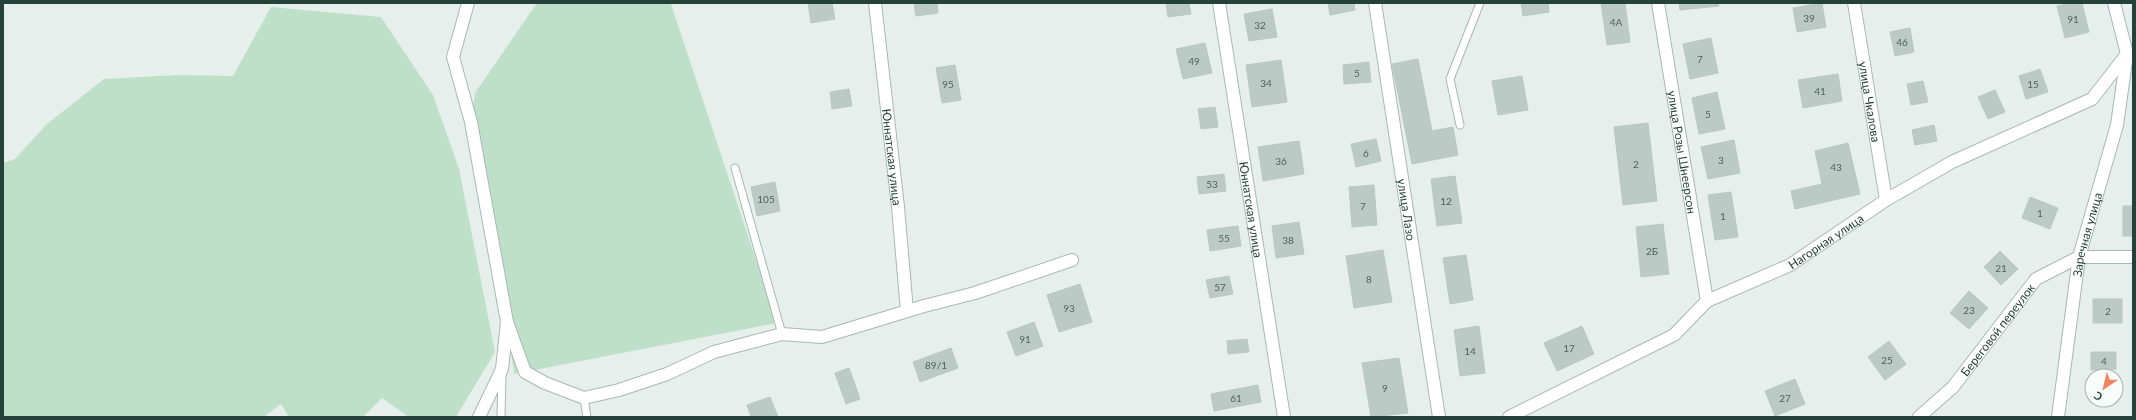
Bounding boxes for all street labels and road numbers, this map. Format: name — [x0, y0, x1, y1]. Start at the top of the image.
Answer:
street label: улица Чкалова — [1856, 60, 1884, 143]
street label: улица Розы Шнеерсон — [1665, 89, 1700, 215]
street label: Юннатская улица — [879, 108, 905, 206]
street label: Юннатская улица — [1236, 160, 1266, 259]
street label: улица Лазо — [1395, 177, 1419, 242]
street label: Заречная улица — [2069, 191, 2105, 277]
street label: Нагорная улица — [1785, 210, 1866, 272]
street label: Береговой переулок — [1957, 279, 2038, 379]

